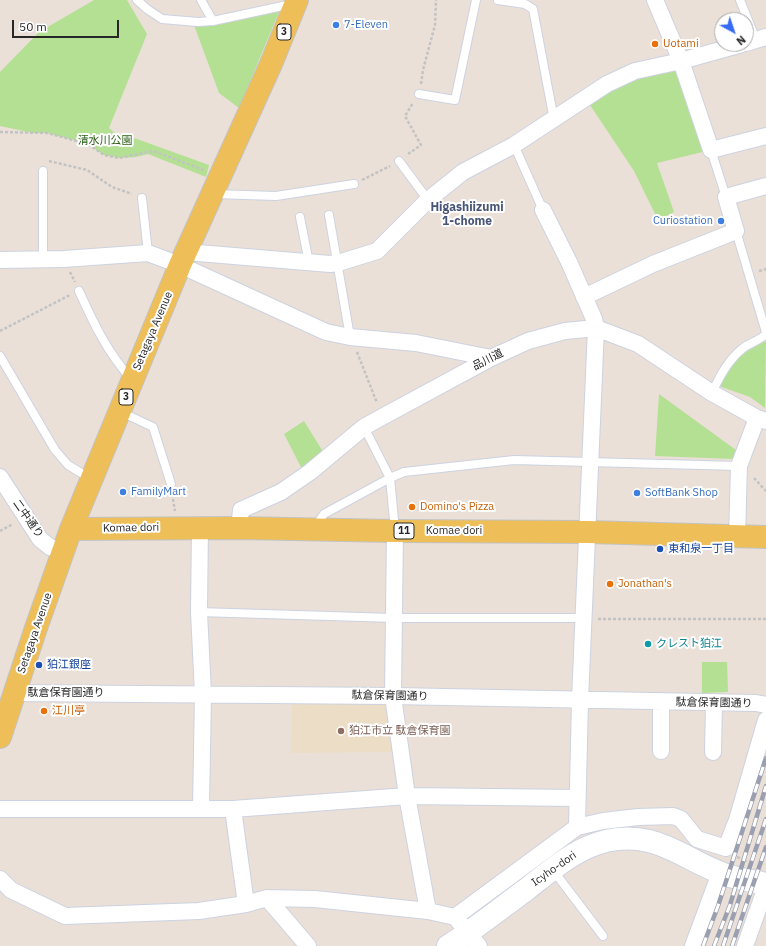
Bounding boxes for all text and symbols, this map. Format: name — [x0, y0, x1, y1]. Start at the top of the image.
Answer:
scale bar — [14, 12, 121, 38]
north arrow — [714, 12, 754, 52]
place label: 7-Eleven — [344, 18, 388, 32]
text: 50 m — [19, 19, 47, 34]
marker: 7-Eleven — [331, 20, 341, 30]
road number: 3 — [277, 24, 291, 40]
text: N — [734, 33, 749, 48]
place label: Uotami — [663, 37, 699, 51]
marker: Uotami — [650, 39, 660, 49]
park label: 清水川公園 — [78, 134, 132, 148]
district label: Higashiizumi 1-chome — [430, 201, 504, 229]
place label: Curiostation — [653, 214, 713, 228]
marker: Curiostation — [716, 216, 726, 226]
street label: Setagaya Avenue — [130, 290, 176, 372]
street label: 品川道 — [470, 347, 506, 373]
road number: 3 — [119, 389, 133, 405]
place label: FamilyMart — [131, 485, 186, 499]
place label: SoftBank Shop — [645, 486, 718, 500]
marker: FamilyMart — [118, 487, 128, 497]
marker: SoftBank Shop — [632, 488, 642, 498]
street label: 二中通り — [10, 497, 46, 541]
place label: Domino's Pizza — [420, 500, 494, 514]
marker: Domino's Pizza — [407, 502, 417, 512]
street label: Komae dori — [103, 521, 159, 535]
road number: 11 — [394, 523, 414, 539]
street label: Komae dori — [426, 524, 482, 538]
place label: 東和泉一丁目 — [668, 542, 734, 556]
marker: 東和泉一丁目 — [655, 544, 665, 554]
place label: Jonathan's — [618, 577, 672, 591]
marker: Jonathan's — [605, 579, 615, 589]
street label: Setagaya Avenue — [15, 591, 55, 675]
place label: クレスト狛江 — [656, 637, 722, 651]
marker: クレスト狛江 — [643, 639, 653, 649]
place label: 狛江銀座 — [47, 658, 91, 672]
marker: 狛江銀座 — [34, 660, 44, 670]
street label: 駄倉保育園通り — [28, 686, 104, 700]
street label: 駄倉保育園通り — [351, 689, 429, 703]
street label: 駄倉保育園通り — [675, 696, 753, 710]
place label: 江川亭 — [52, 704, 85, 718]
marker: 江川亭 — [39, 706, 49, 716]
place label: 狛江市立 駄倉保育園 — [349, 724, 451, 738]
marker: 狛江市立 駄倉保育園 — [336, 726, 346, 736]
street label: Icyho-dori — [529, 849, 579, 889]

